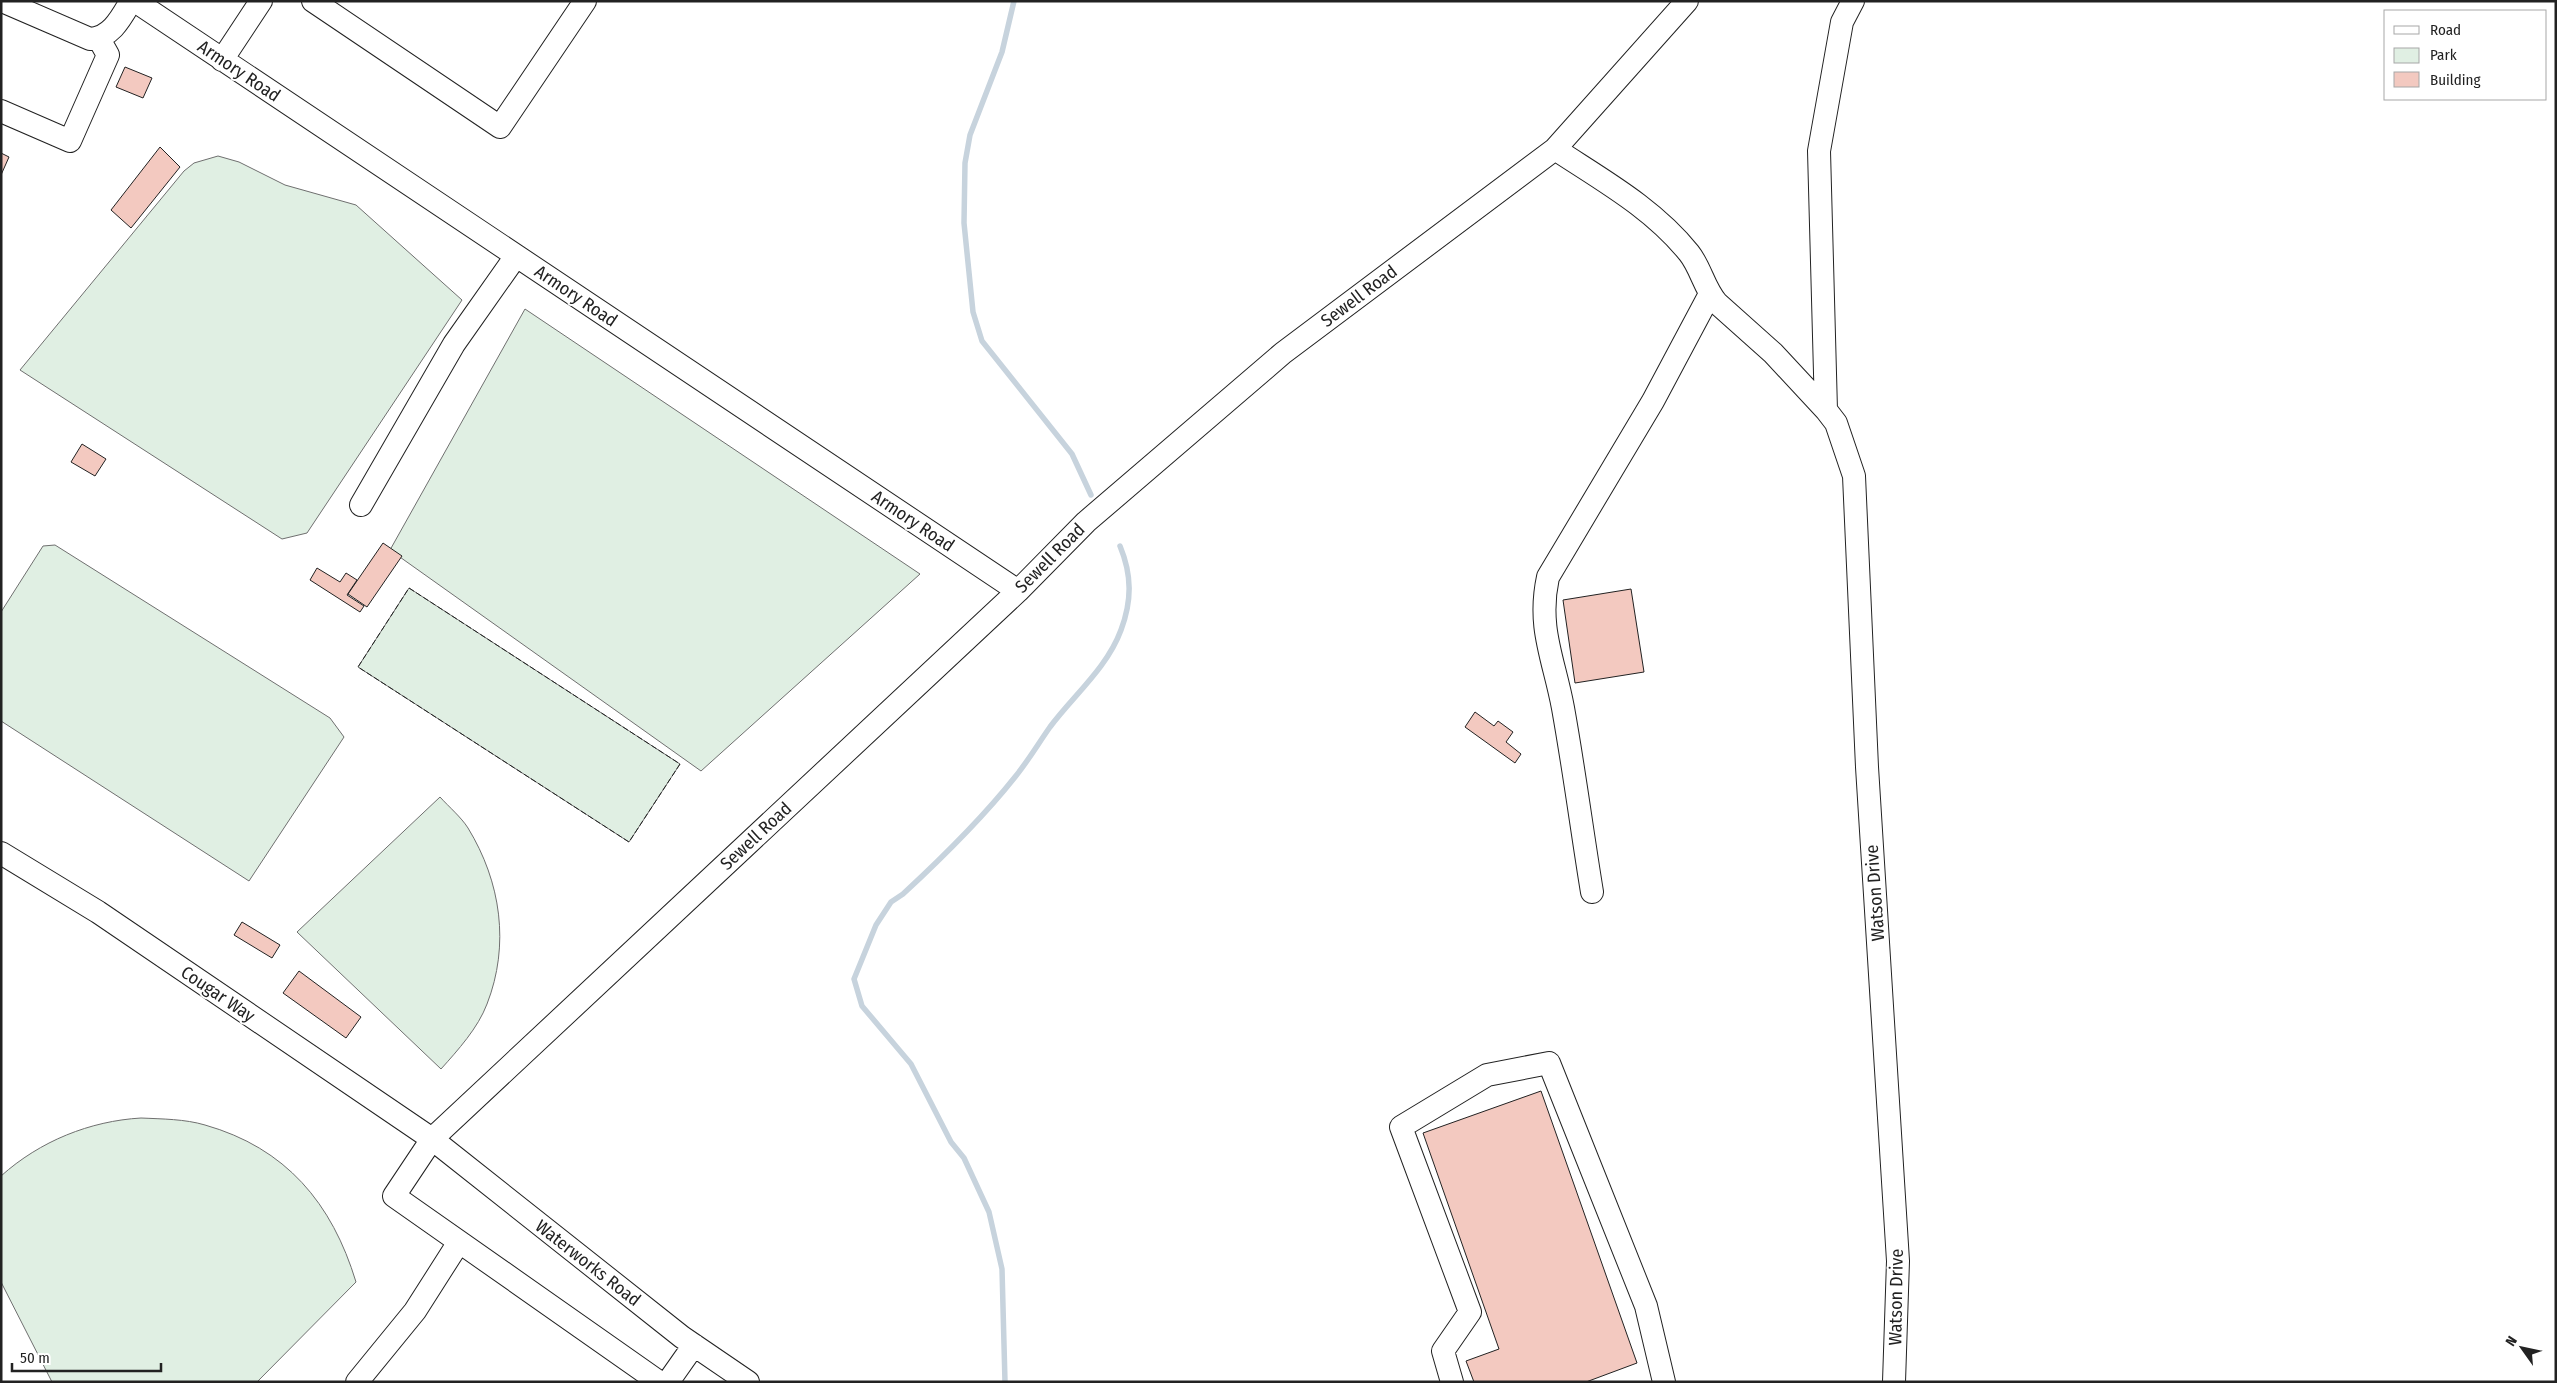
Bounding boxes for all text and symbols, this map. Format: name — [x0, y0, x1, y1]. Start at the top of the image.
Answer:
legend — [2384, 10, 2547, 100]
text: Road — [2430, 21, 2461, 39]
street label: Armory Road — [194, 35, 284, 107]
text: Park — [2430, 46, 2457, 64]
text: Building — [2430, 71, 2481, 89]
street label: Armory Road — [531, 260, 621, 332]
street label: Sewell Road — [1317, 260, 1401, 332]
street label: Armory Road — [868, 485, 958, 557]
street label: Sewell Road — [1011, 519, 1089, 597]
street label: Sewell Road — [716, 797, 796, 875]
street label: Watson Drive — [1861, 844, 1889, 942]
street label: Cougar Way — [177, 961, 259, 1027]
street label: Waterworks Road — [531, 1215, 645, 1311]
street label: Watson Drive — [1884, 1248, 1908, 1345]
north arrow — [2497, 1323, 2547, 1373]
text: N — [2502, 1333, 2521, 1349]
scale bar — [12, 1340, 161, 1372]
text: 50 m — [20, 1349, 50, 1367]

